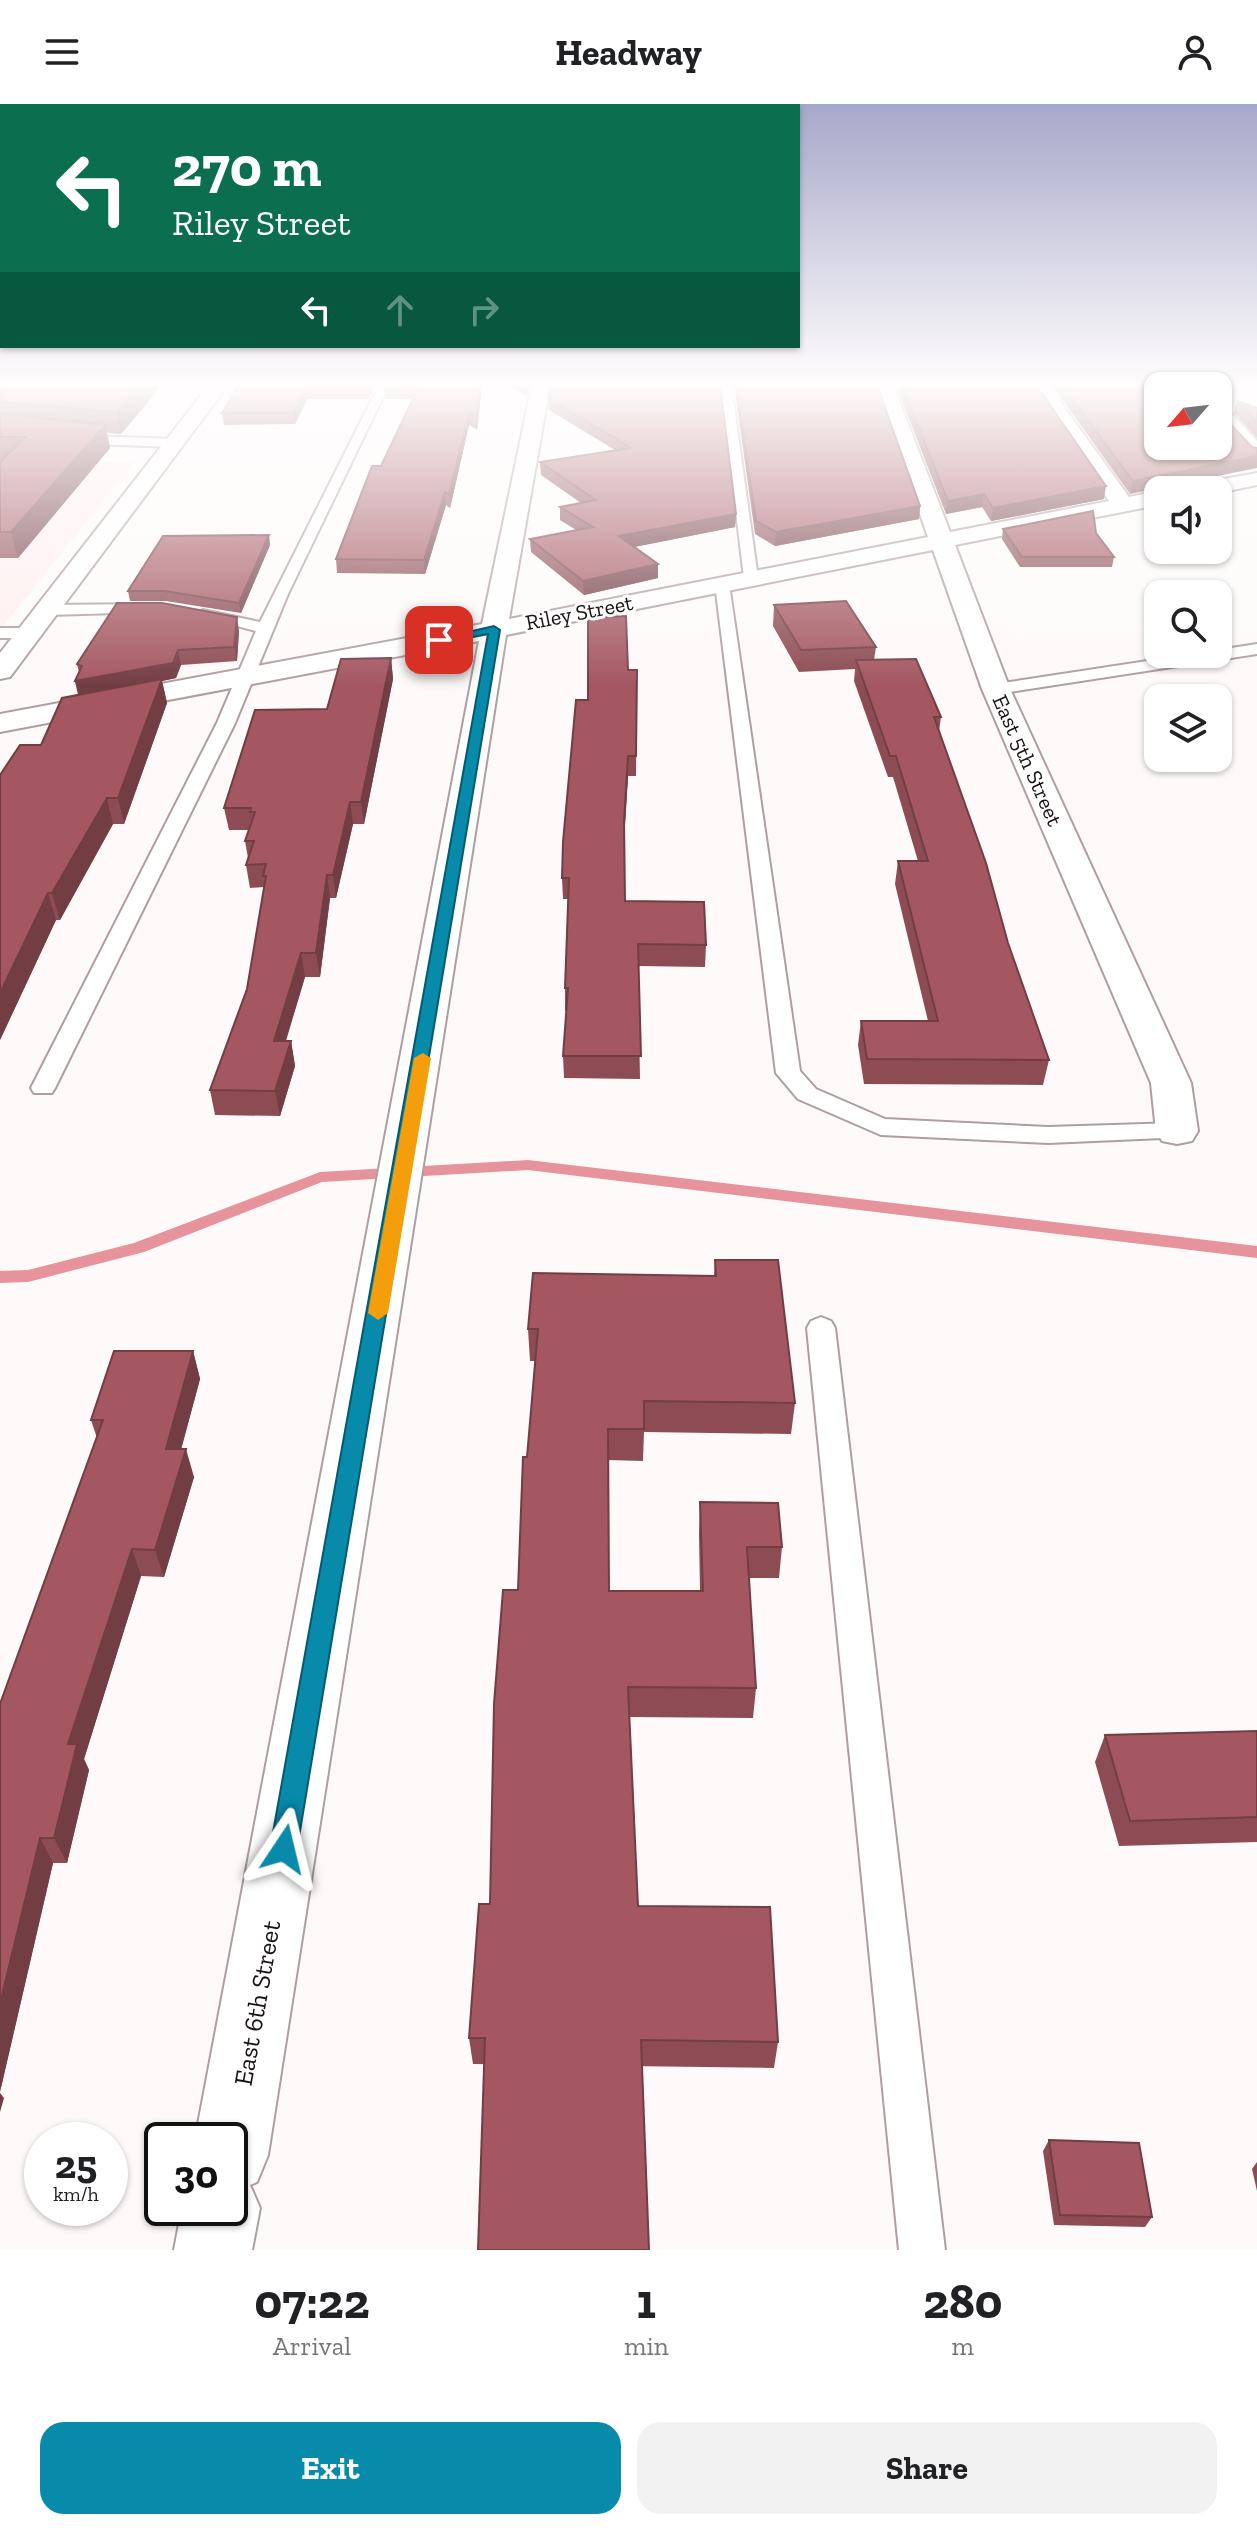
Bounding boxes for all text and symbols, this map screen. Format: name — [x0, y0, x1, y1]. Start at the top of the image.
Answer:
icon: menu — [40, 30, 84, 74]
icon: person — [1173, 30, 1217, 74]
text: Headway — [555, 31, 702, 74]
text: 270 m — [172, 133, 322, 200]
icon: left — [40, 136, 144, 240]
text: Riley Street — [172, 201, 351, 244]
icon: left — [294, 288, 338, 332]
icon: ahead — [378, 288, 422, 332]
icon: right — [462, 288, 506, 332]
north arrow — [1144, 372, 1232, 460]
map controls — [1144, 372, 1232, 772]
button: sound — [1144, 476, 1232, 564]
button: search — [1144, 580, 1232, 668]
street label: Riley Street — [523, 589, 636, 636]
pin — [405, 606, 473, 674]
icon: arrive — [417, 618, 461, 662]
button: layers — [1144, 684, 1232, 772]
street label: East 5th Street — [987, 690, 1069, 831]
position arrow — [242, 1807, 326, 1891]
street label: East 6th Street — [227, 1918, 287, 2088]
speed limit sign: 30 — [144, 2122, 248, 2226]
text: 25 — [55, 2140, 97, 2188]
text: km/h — [53, 2182, 99, 2206]
text: 07:22 — [255, 2273, 369, 2330]
text: 1 — [637, 2273, 656, 2330]
text: 280 — [923, 2273, 1002, 2330]
text: Arrival — [273, 2330, 351, 2362]
text: min — [624, 2330, 669, 2362]
text: m — [952, 2330, 974, 2362]
button: Exit — [40, 2422, 621, 2514]
button: Share — [637, 2422, 1217, 2514]

